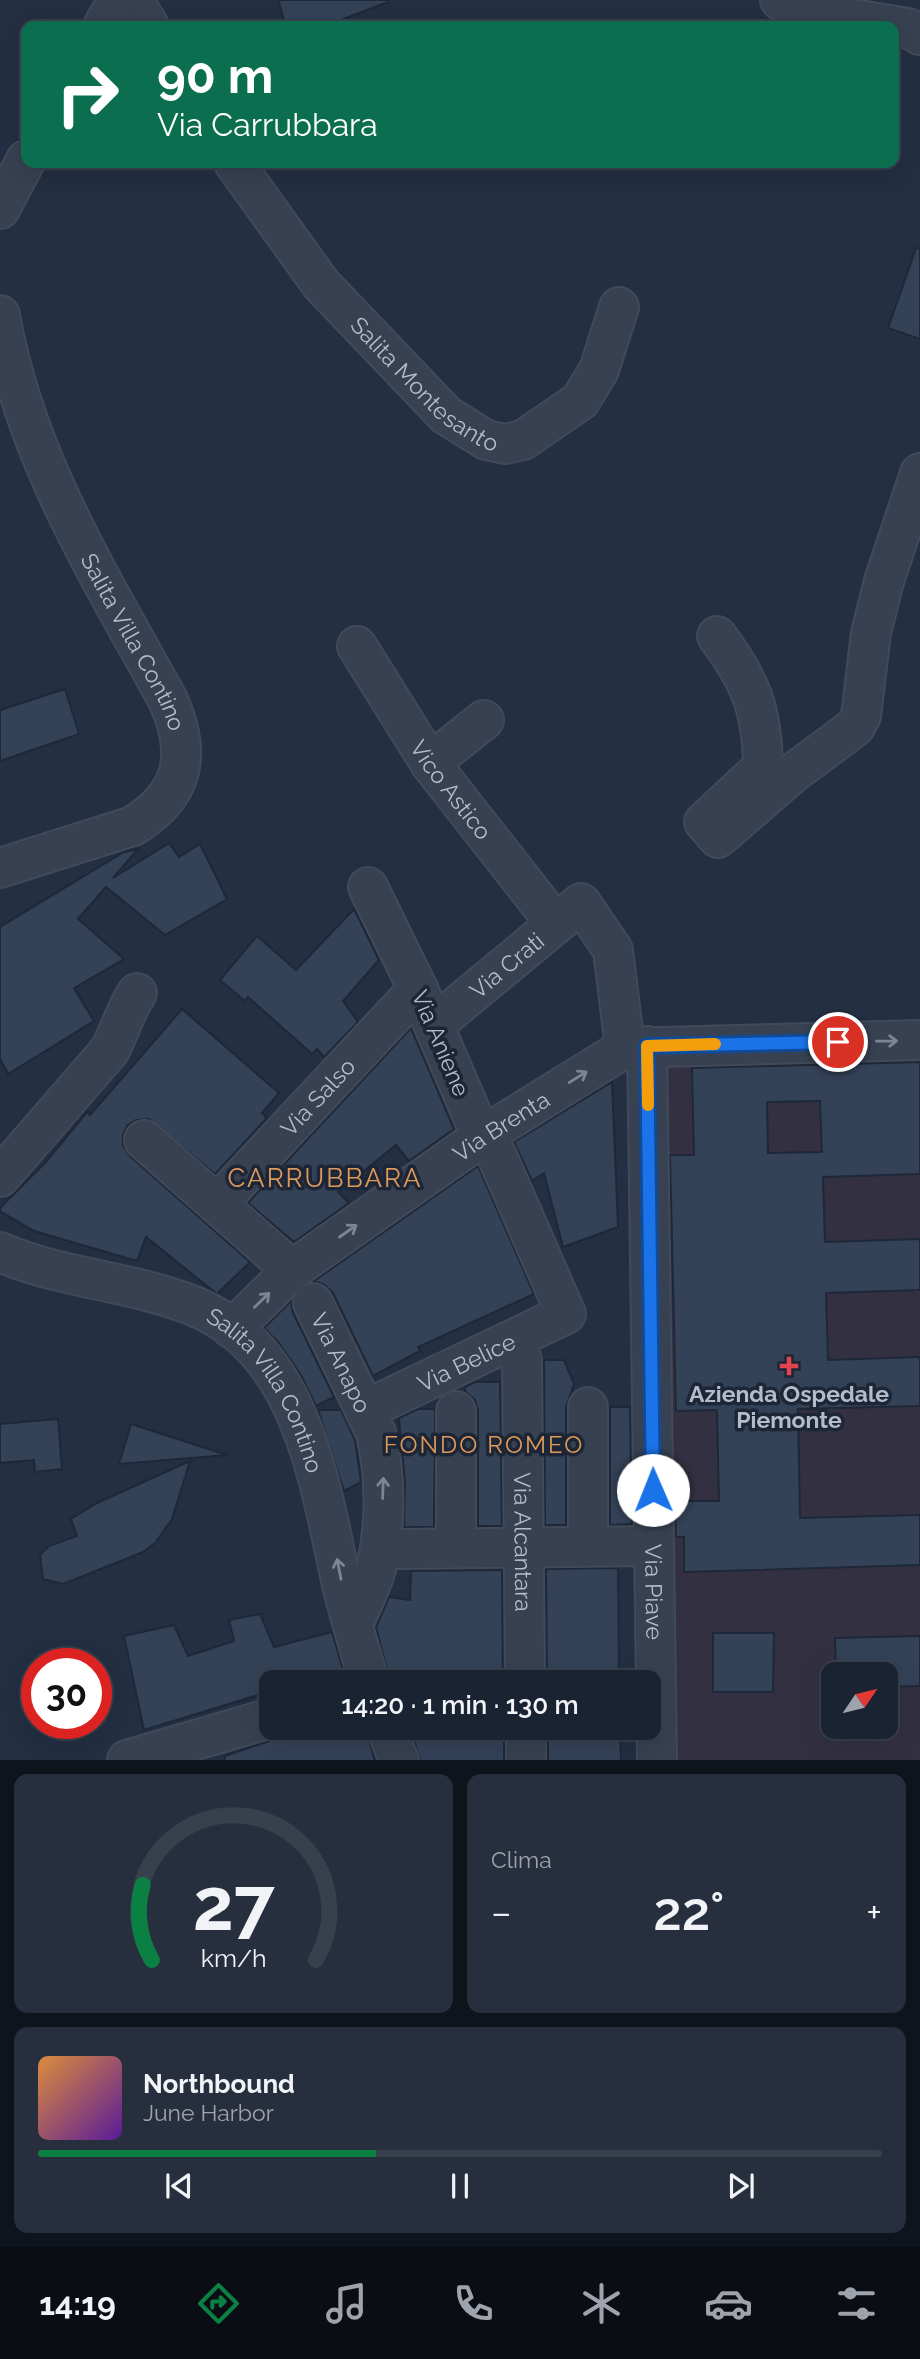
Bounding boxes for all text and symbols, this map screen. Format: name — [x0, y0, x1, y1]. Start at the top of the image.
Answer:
text: 90 m — [157, 47, 273, 104]
icon: right — [42, 49, 133, 140]
text: Via Carrubbara — [157, 106, 378, 143]
street label: Salita Montesanto — [346, 311, 500, 456]
street label: Salita Villa Contino — [76, 548, 191, 733]
street label: Vico Astico — [406, 735, 498, 844]
street label: Via Crati — [464, 926, 549, 1003]
street label: Via Aniene — [407, 986, 475, 1100]
pin — [808, 1012, 868, 1072]
icon: arrive — [819, 1023, 857, 1061]
one-way arrow — [875, 1034, 898, 1048]
street label: Via Salso — [275, 1052, 360, 1141]
one-way arrow — [568, 1070, 587, 1085]
street label: Via Brenta — [447, 1085, 554, 1167]
district label: CARRUBBARA — [227, 1163, 423, 1193]
one-way arrow — [338, 1224, 357, 1238]
one-way arrow — [253, 1291, 270, 1308]
street label: Salita Villa Contino — [202, 1301, 329, 1476]
street label: Via Anapo — [306, 1308, 377, 1417]
street label: Via Belice — [413, 1327, 519, 1397]
marker: Azienda Ospedale Piemonte — [779, 1356, 799, 1376]
place label: Azienda Ospedale Piemonte — [689, 1380, 889, 1433]
district label: FONDO ROMEO — [384, 1430, 584, 1459]
position arrow — [616, 1453, 690, 1527]
street label: Via Alcantara — [510, 1472, 538, 1612]
one-way arrow — [376, 1477, 389, 1500]
street label: Via Piave — [640, 1544, 669, 1640]
one-way arrow — [332, 1558, 345, 1581]
speed limit sign: 30 — [21, 1648, 112, 1739]
north arrow — [821, 1662, 898, 1740]
map controls — [821, 1662, 898, 1739]
text: 14:20 · 1 min · 130 m — [341, 1690, 579, 1720]
text: Clima — [491, 1846, 552, 1873]
text: 27 — [193, 1862, 275, 1947]
text: 22° — [653, 1881, 724, 1942]
text: − — [491, 1890, 511, 1935]
text: + — [866, 1890, 882, 1935]
text: km/h — [201, 1942, 266, 1972]
text: Northbound — [143, 2069, 295, 2099]
text: June Harbor — [143, 2099, 274, 2126]
icon: previous — [160, 2167, 198, 2205]
icon: pause — [441, 2167, 479, 2205]
icon: next — [722, 2167, 760, 2205]
icon: directions — [194, 2279, 243, 2328]
icon: music — [322, 2279, 371, 2328]
icon: phone — [449, 2279, 498, 2328]
icon: climate — [577, 2279, 626, 2328]
icon: car — [704, 2279, 753, 2328]
icon: filters — [832, 2279, 881, 2328]
text: 14:19 — [39, 2285, 116, 2322]

